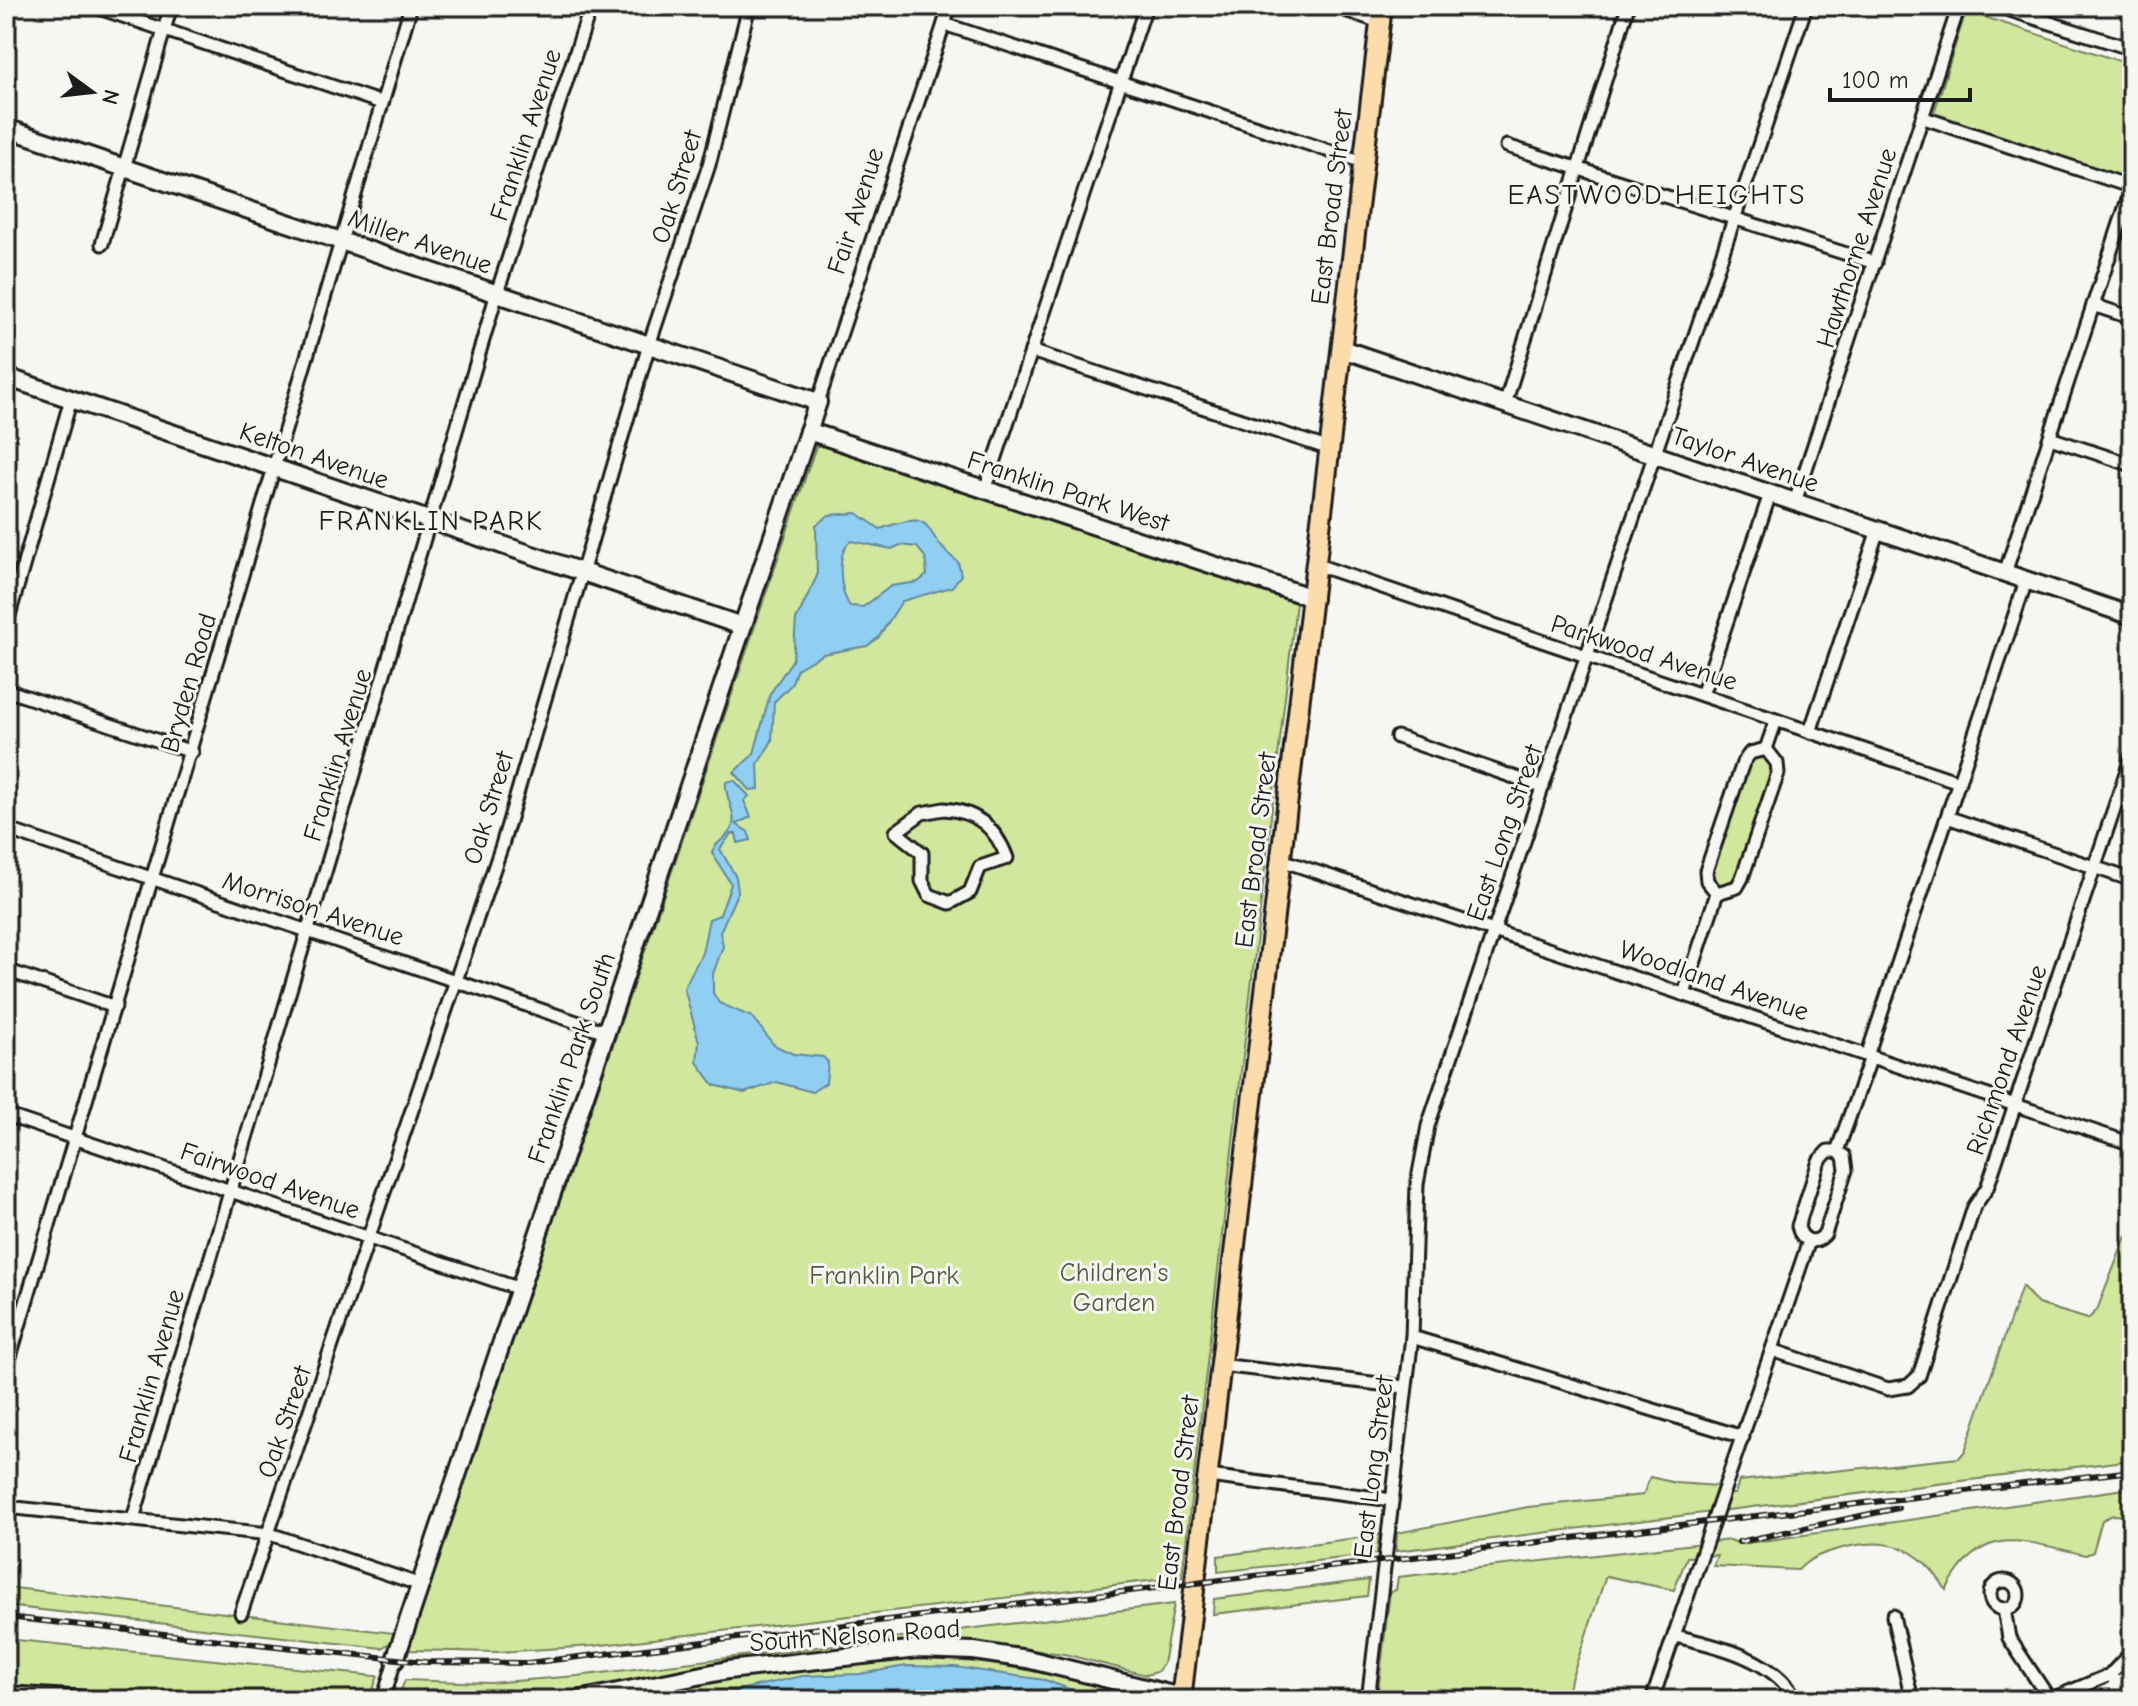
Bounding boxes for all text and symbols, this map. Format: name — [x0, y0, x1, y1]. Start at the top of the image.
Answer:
street label: Franklin Avenue — [484, 45, 568, 225]
north arrow — [52, 52, 132, 132]
scale bar — [1830, 52, 1970, 102]
text: 100 m — [1842, 66, 1909, 94]
text: N — [96, 87, 125, 107]
street label: East Broad Street — [1305, 106, 1359, 306]
street label: Oak Street — [646, 125, 709, 247]
street label: Fair Avenue — [821, 144, 891, 278]
street label: Hawthorne Avenue — [1811, 144, 1903, 352]
district label: EASTWOOD HEIGHTS — [1507, 179, 1807, 211]
street label: Miller Avenue — [344, 203, 496, 281]
street label: Kelton Avenue — [235, 416, 393, 496]
street label: Taylor Avenue — [1667, 421, 1823, 499]
street label: Franklin Park West — [963, 445, 1174, 539]
district label: FRANKLIN PARK — [318, 505, 544, 537]
street label: Parkwood Avenue — [1547, 609, 1741, 697]
street label: Bryden Road — [155, 610, 223, 756]
street label: Franklin Avenue — [297, 665, 379, 845]
street label: East Long Street — [1461, 740, 1550, 925]
street label: Oak Street — [458, 746, 521, 868]
street label: East Broad Street — [1229, 749, 1283, 949]
street label: Morrison Avenue — [219, 866, 407, 952]
street label: Woodland Avenue — [1616, 935, 1812, 1027]
street label: Franklin Park South — [522, 949, 622, 1167]
street label: Richmond Avenue — [1960, 961, 2054, 1159]
street label: Fairwood Avenue — [177, 1136, 363, 1226]
park label: Children's Garden — [1060, 1258, 1168, 1318]
park label: Franklin Park — [809, 1261, 959, 1291]
street label: Franklin Avenue — [113, 1286, 191, 1466]
street label: Oak Street — [252, 1361, 319, 1482]
street label: East Long Street — [1348, 1372, 1400, 1560]
street label: East Broad Street — [1152, 1392, 1206, 1592]
street label: South Nelson Road — [749, 1614, 961, 1658]

